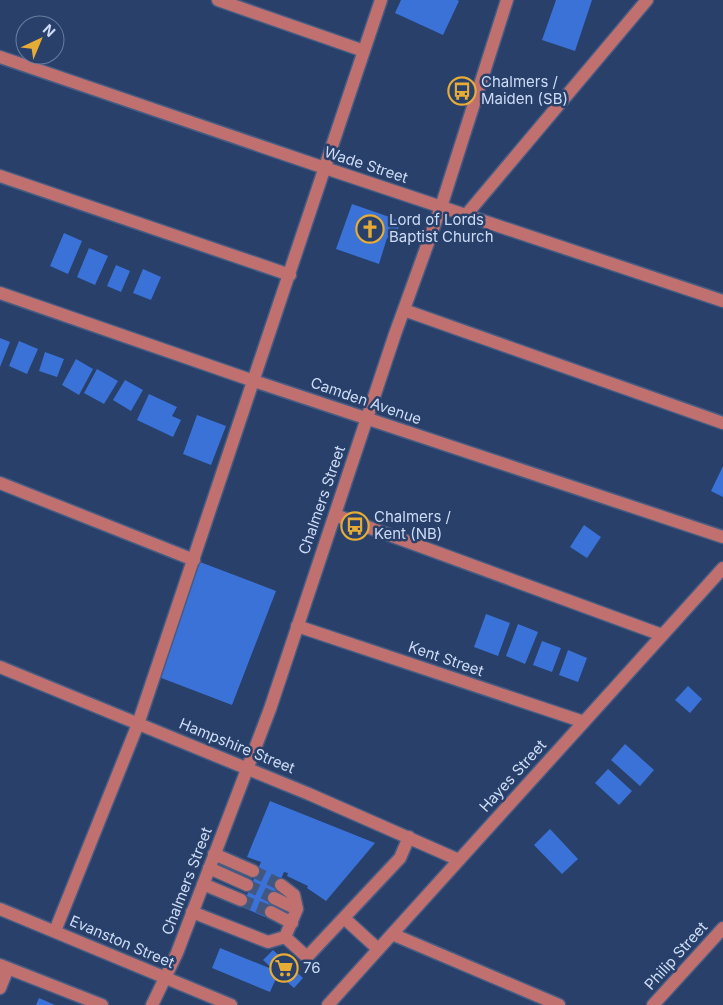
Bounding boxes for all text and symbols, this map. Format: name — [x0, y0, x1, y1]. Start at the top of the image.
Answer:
north arrow — [15, 15, 65, 65]
text: N — [40, 20, 59, 40]
place label: Chalmers / Maiden (SB) — [481, 72, 568, 108]
bus stop icon: Chalmers / Maiden (SB) — [447, 76, 477, 106]
street label: Wade Street — [322, 142, 411, 187]
place label: Lord of Lords Baptist Church — [389, 210, 494, 246]
church icon: Lord of Lords Baptist Church — [355, 214, 385, 244]
street label: Camden Avenue — [308, 373, 424, 428]
street label: Chalmers Street — [294, 443, 349, 557]
place label: Chalmers / Kent (NB) — [374, 507, 452, 543]
bus stop icon: Chalmers / Kent (NB) — [340, 511, 370, 541]
street label: Kent Street — [406, 637, 486, 680]
street label: Hampshire Street — [177, 714, 298, 777]
street label: Hayes Street — [475, 736, 550, 816]
street label: Chalmers Street — [157, 824, 216, 937]
street label: Evanston Street — [67, 911, 177, 972]
street label: Philip Street — [640, 918, 711, 994]
supermarket icon: 76 — [269, 953, 299, 983]
place label: 76 — [303, 958, 321, 977]

